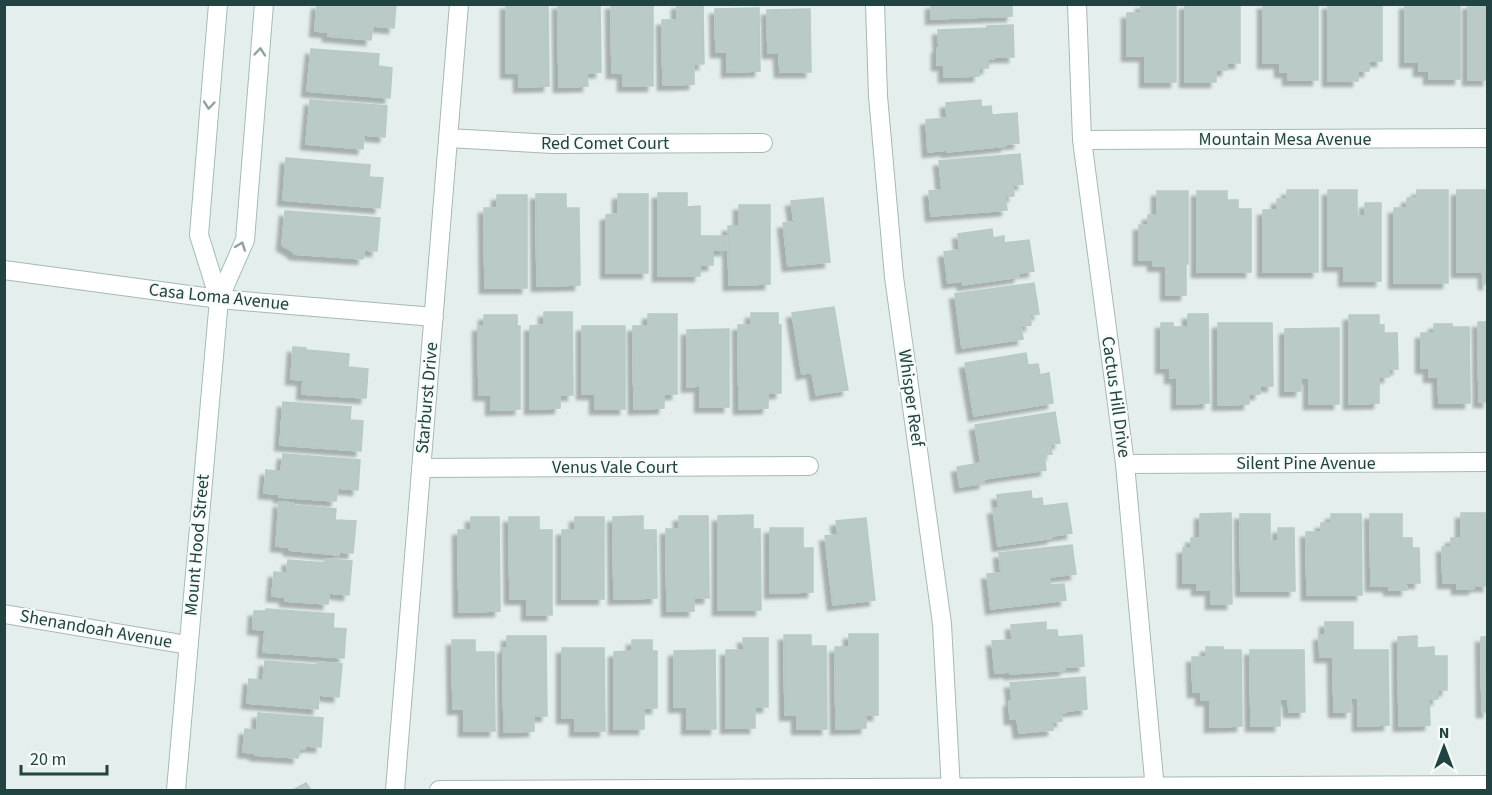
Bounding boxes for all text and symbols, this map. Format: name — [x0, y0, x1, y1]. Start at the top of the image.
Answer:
one-way arrow — [253, 47, 266, 56]
one-way arrow — [203, 100, 216, 109]
street label: Mountain Mesa Avenue — [1199, 127, 1371, 152]
street label: Red Comet Court — [541, 131, 669, 156]
one-way arrow — [234, 241, 247, 251]
street label: Casa Loma Avenue — [148, 277, 290, 317]
street label: Cactus Hill Drive — [1095, 335, 1137, 459]
street label: Starburst Drive — [410, 341, 444, 455]
street label: Whisper Reef — [892, 348, 930, 449]
street label: Silent Pine Avenue — [1236, 451, 1376, 476]
street label: Venus Vale Court — [552, 455, 678, 480]
street label: Mount Hood Street — [178, 473, 216, 617]
street label: Shenandoah Avenue — [18, 603, 174, 655]
north arrow — [1414, 717, 1474, 777]
text: N — [1439, 722, 1449, 744]
scale bar — [21, 738, 106, 776]
text: 20 m — [30, 747, 66, 772]

